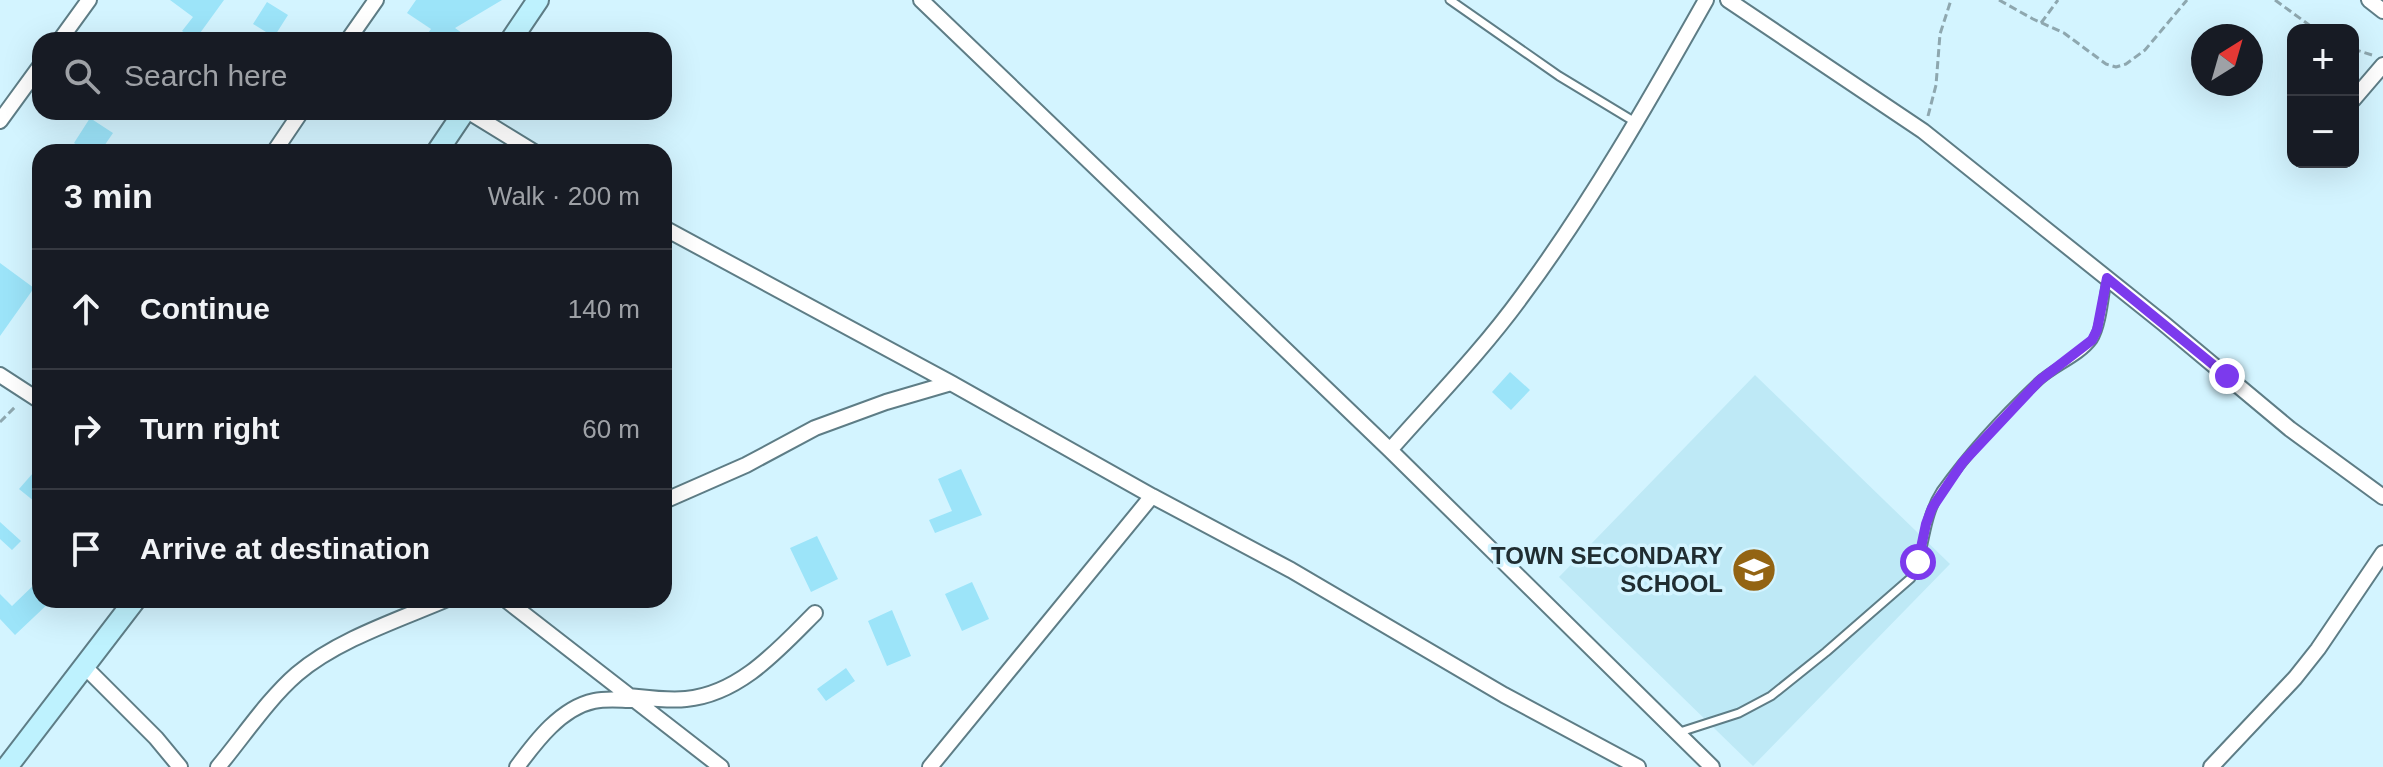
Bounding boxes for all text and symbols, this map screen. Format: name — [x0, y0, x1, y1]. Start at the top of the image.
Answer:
north arrow — [2191, 24, 2263, 96]
map controls — [2287, 24, 2359, 168]
button: + — [2287, 24, 2359, 96]
search box — [32, 32, 672, 120]
icon: search — [60, 54, 104, 98]
text: Search here — [124, 59, 287, 92]
button: − — [2287, 96, 2359, 168]
text: 3 min — [64, 177, 153, 215]
text: Walk · 200 m — [488, 181, 640, 211]
icon: ahead — [64, 287, 108, 331]
text: Continue — [140, 292, 270, 325]
text: 140 m — [568, 294, 640, 324]
route end — [2209, 358, 2245, 394]
icon: right — [64, 407, 108, 451]
text: Turn right — [140, 412, 279, 445]
text: 60 m — [582, 414, 640, 444]
icon: arrive — [64, 527, 108, 571]
text: Arrive at destination — [140, 532, 430, 565]
place label: TOWN SECONDARY SCHOOL — [1491, 542, 1723, 597]
route start — [1900, 544, 1936, 580]
school or university icon: TOWN SECONDARY SCHOOL — [1730, 546, 1778, 594]

